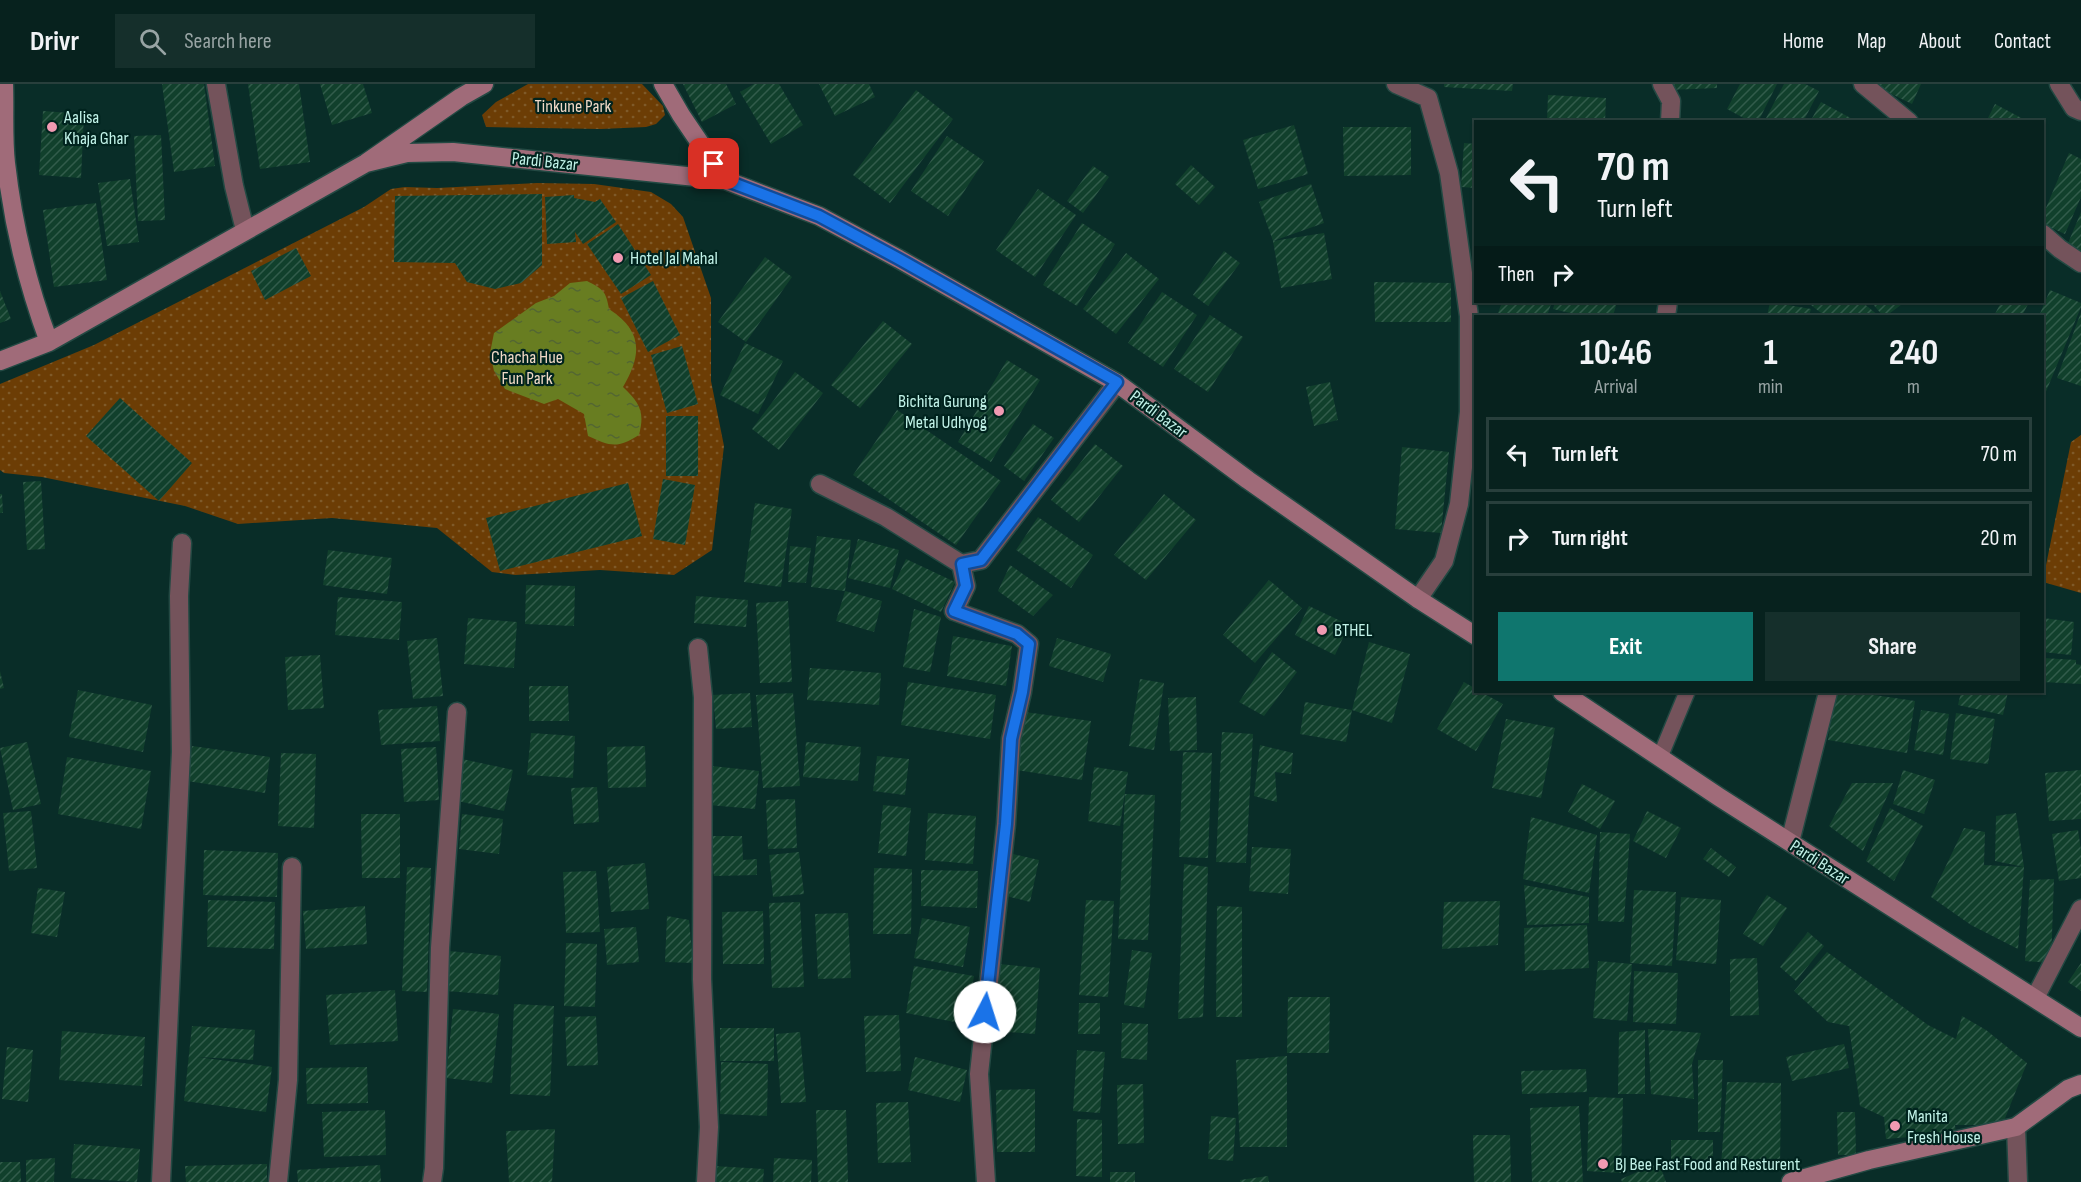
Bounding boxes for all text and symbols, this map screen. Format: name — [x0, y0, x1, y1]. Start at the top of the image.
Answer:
search box — [115, 14, 535, 68]
text: Drivr — [30, 25, 79, 58]
icon: search — [136, 25, 169, 58]
text: Search here — [184, 28, 272, 55]
text: Home — [1783, 29, 1824, 54]
text: Map — [1857, 29, 1886, 54]
text: About — [1919, 29, 1961, 54]
text: Contact — [1994, 29, 2051, 54]
park label: Tinkune Park — [535, 96, 612, 117]
place label: Aalisa Khaja Ghar — [63, 107, 129, 149]
marker: Aalisa Khaja Ghar — [45, 120, 59, 134]
pin — [688, 138, 739, 189]
text: 70 m — [1597, 142, 1670, 193]
icon: left — [1498, 144, 1576, 222]
icon: arrive — [697, 147, 730, 180]
street label: Pardi Bazar — [511, 148, 579, 175]
text: Turn left — [1597, 193, 1673, 225]
place label: Hotel Jal Mahal — [630, 248, 718, 269]
marker: Hotel Jal Mahal — [611, 251, 625, 265]
icon: right — [1546, 258, 1579, 291]
text: Then — [1498, 261, 1534, 288]
text: 10:46 — [1580, 332, 1652, 375]
text: 1 — [1763, 332, 1778, 375]
text: 240 — [1889, 332, 1938, 375]
park label: Chacha Hue Fun Park — [491, 347, 563, 389]
text: Arrival — [1594, 375, 1637, 399]
text: min — [1758, 375, 1783, 399]
text: m — [1907, 375, 1920, 399]
street label: Pardi Bazar — [1126, 386, 1192, 443]
place label: Bichita Gurung Metal Udhyog — [898, 391, 987, 433]
marker: Bichita Gurung Metal Udhyog — [992, 404, 1006, 418]
icon: left — [1501, 438, 1534, 471]
text: Turn left — [1552, 441, 1618, 468]
text: 70 m — [1981, 441, 2017, 468]
icon: right — [1501, 522, 1534, 555]
text: Turn right — [1552, 525, 1628, 552]
text: 20 m — [1981, 525, 2017, 552]
button: Exit — [1498, 612, 1753, 681]
button: Share — [1765, 612, 2020, 681]
place label: BTHEL — [1334, 620, 1373, 641]
marker: BTHEL — [1315, 623, 1329, 637]
street label: Pardi Bazar — [1786, 836, 1853, 889]
position arrow — [953, 980, 1017, 1044]
place label: Manita Fresh House — [1907, 1106, 1981, 1148]
marker: Manita Fresh House — [1888, 1119, 1902, 1133]
place label: BJ Bee Fast Food and Resturent — [1615, 1154, 1801, 1175]
marker: BJ Bee Fast Food and Resturent — [1596, 1157, 1610, 1171]

